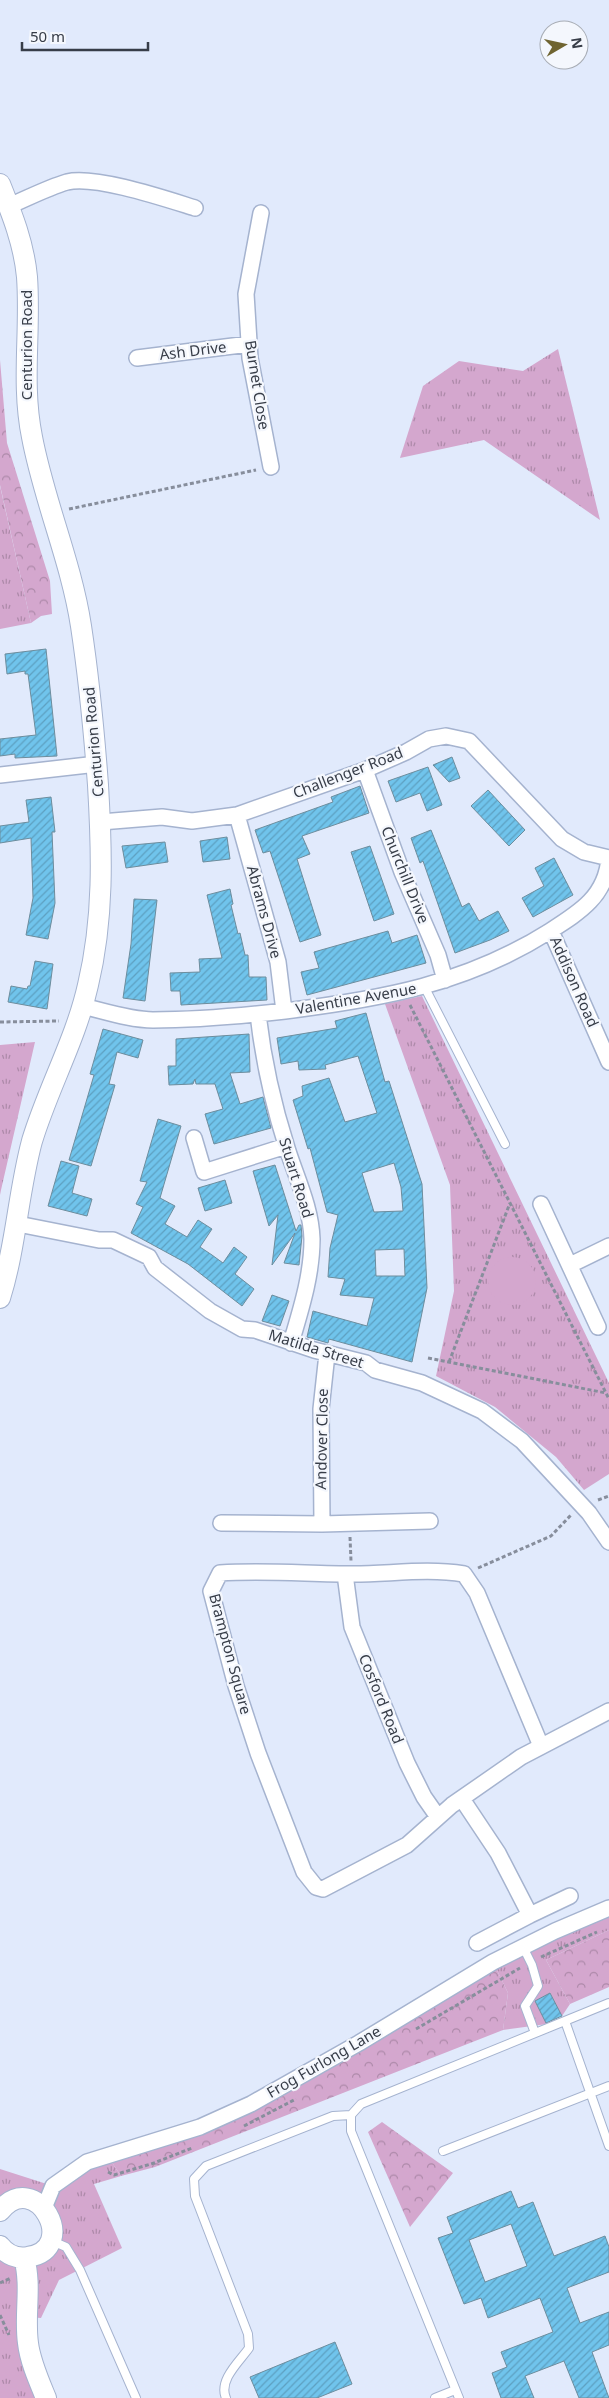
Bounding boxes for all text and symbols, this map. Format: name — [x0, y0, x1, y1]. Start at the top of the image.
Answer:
scale bar — [22, 20, 149, 52]
north arrow — [539, 20, 589, 70]
text: 50 m — [30, 26, 65, 46]
text: N — [567, 36, 588, 50]
street label: Centurion Road — [16, 290, 36, 400]
street label: Ash Drive — [158, 336, 227, 364]
street label: Burnet Close — [241, 339, 275, 431]
street label: Centurion Road — [78, 686, 108, 798]
street label: Challenger Road — [290, 742, 406, 802]
street label: Churchill Drive — [377, 823, 434, 926]
street label: Abrams Drive — [243, 863, 287, 960]
street label: Addison Road — [546, 933, 604, 1030]
street label: Valentine Avenue — [294, 978, 418, 1018]
street label: Stuart Road — [275, 1135, 319, 1220]
street label: Matilda Street — [266, 1324, 367, 1372]
street label: Andover Close — [310, 1388, 332, 1490]
street label: Brampton Square — [205, 1591, 257, 1716]
street label: Cosford Road — [355, 1651, 409, 1746]
street label: Frog Furlong Lane — [263, 2020, 384, 2102]

